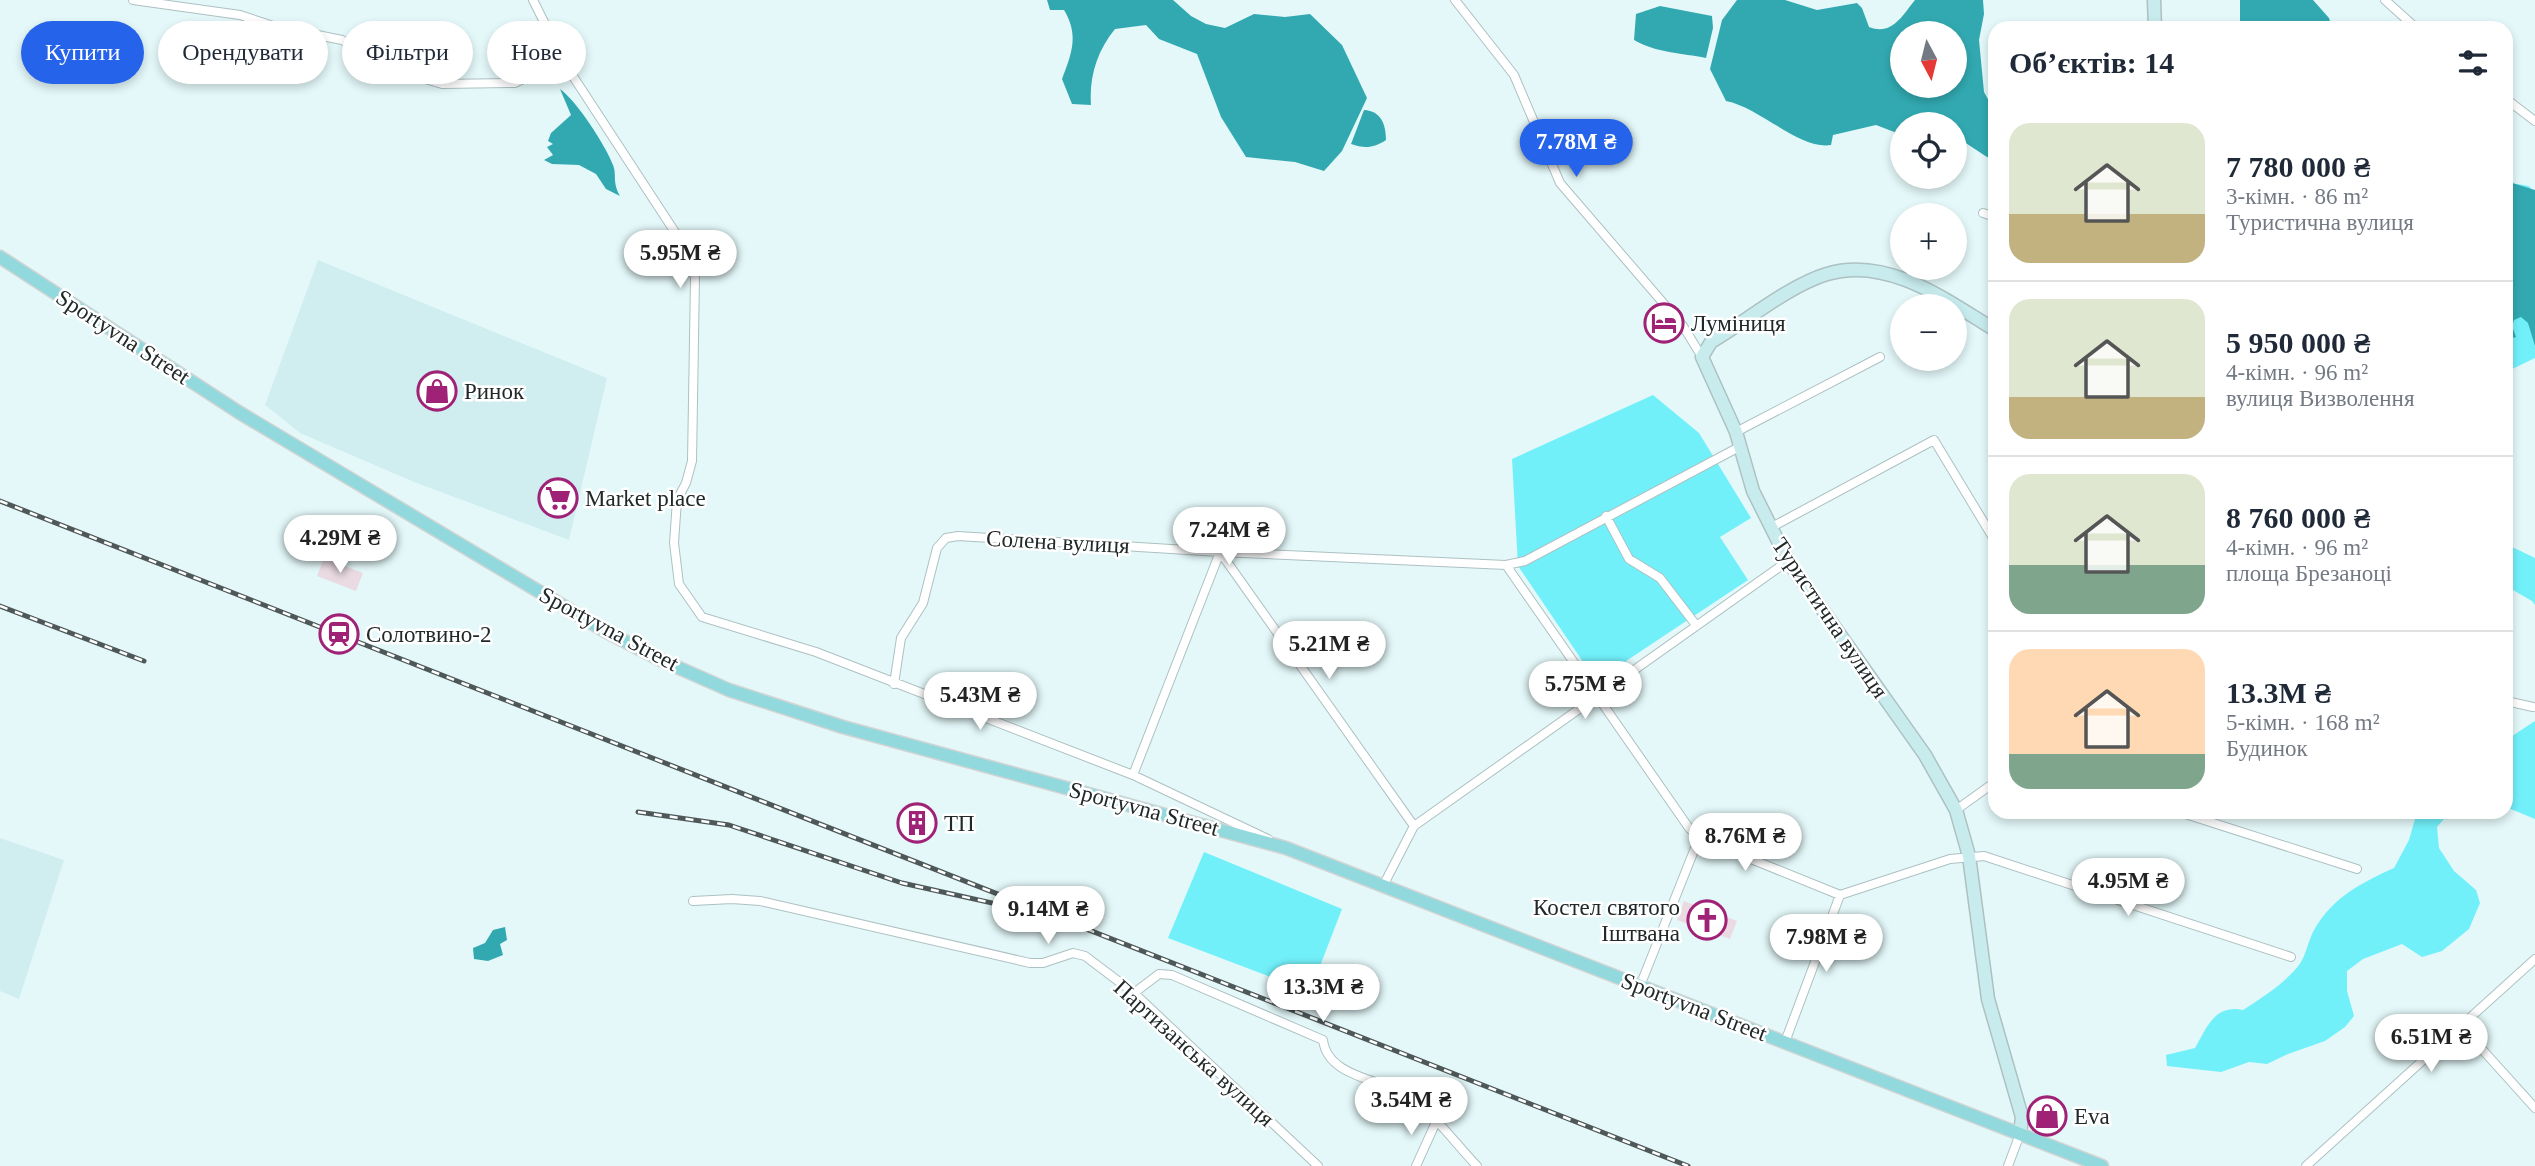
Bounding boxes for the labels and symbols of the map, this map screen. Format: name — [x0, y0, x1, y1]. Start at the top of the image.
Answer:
north arrow — [1890, 21, 1967, 98]
pin: 7.78M ₴ — [1511, 120, 1641, 179]
pin: 5.95M ₴ — [615, 230, 745, 290]
street label: Sportyvna Street — [52, 285, 195, 390]
hotel icon: Луміниця — [1643, 302, 1685, 344]
place label: Луміниця — [1691, 311, 1786, 336]
shop icon: Ринок — [416, 370, 458, 412]
place label: Ринок — [464, 379, 525, 404]
supermarket icon: Market place — [537, 477, 579, 519]
place label: Market place — [585, 486, 706, 511]
pin: 7.24M ₴ — [1164, 508, 1294, 567]
pin: 4.29M ₴ — [275, 516, 405, 575]
street label: Солена вулиця — [986, 526, 1131, 558]
street label: Туристична вулиця — [1767, 533, 1893, 703]
street label: Sportyvna Street — [535, 582, 683, 676]
station icon: Солотвино-2 — [318, 613, 360, 655]
place label: Солотвино-2 — [366, 622, 491, 647]
pin: 5.21M ₴ — [1264, 622, 1394, 681]
pin: 5.75M ₴ — [1520, 662, 1650, 721]
pin: 5.43M ₴ — [915, 672, 1045, 732]
street label: Sportyvna Street — [1066, 777, 1222, 841]
building icon: ТП — [896, 802, 938, 844]
place label: ТП — [944, 811, 975, 836]
pin: 8.76M ₴ — [1680, 814, 1810, 873]
pin: 4.95M ₴ — [2063, 858, 2193, 918]
pin: 9.14M ₴ — [983, 886, 1113, 946]
place label: Костел святого Іштвана — [1533, 895, 1680, 946]
church icon: Костел святого Іштвана — [1686, 899, 1728, 941]
pin: 7.98M ₴ — [1761, 914, 1891, 974]
pin: 13.3M ₴ — [1258, 964, 1388, 1024]
street label: Sportyvna Street — [1618, 968, 1771, 1046]
street label: Партизанська вулиця — [1109, 975, 1279, 1132]
pin: 6.51M ₴ — [2366, 1014, 2496, 1074]
pin: 3.54M ₴ — [1346, 1078, 1476, 1137]
shop icon: Eva — [2026, 1095, 2068, 1137]
place label: Eva — [2074, 1104, 2110, 1129]

